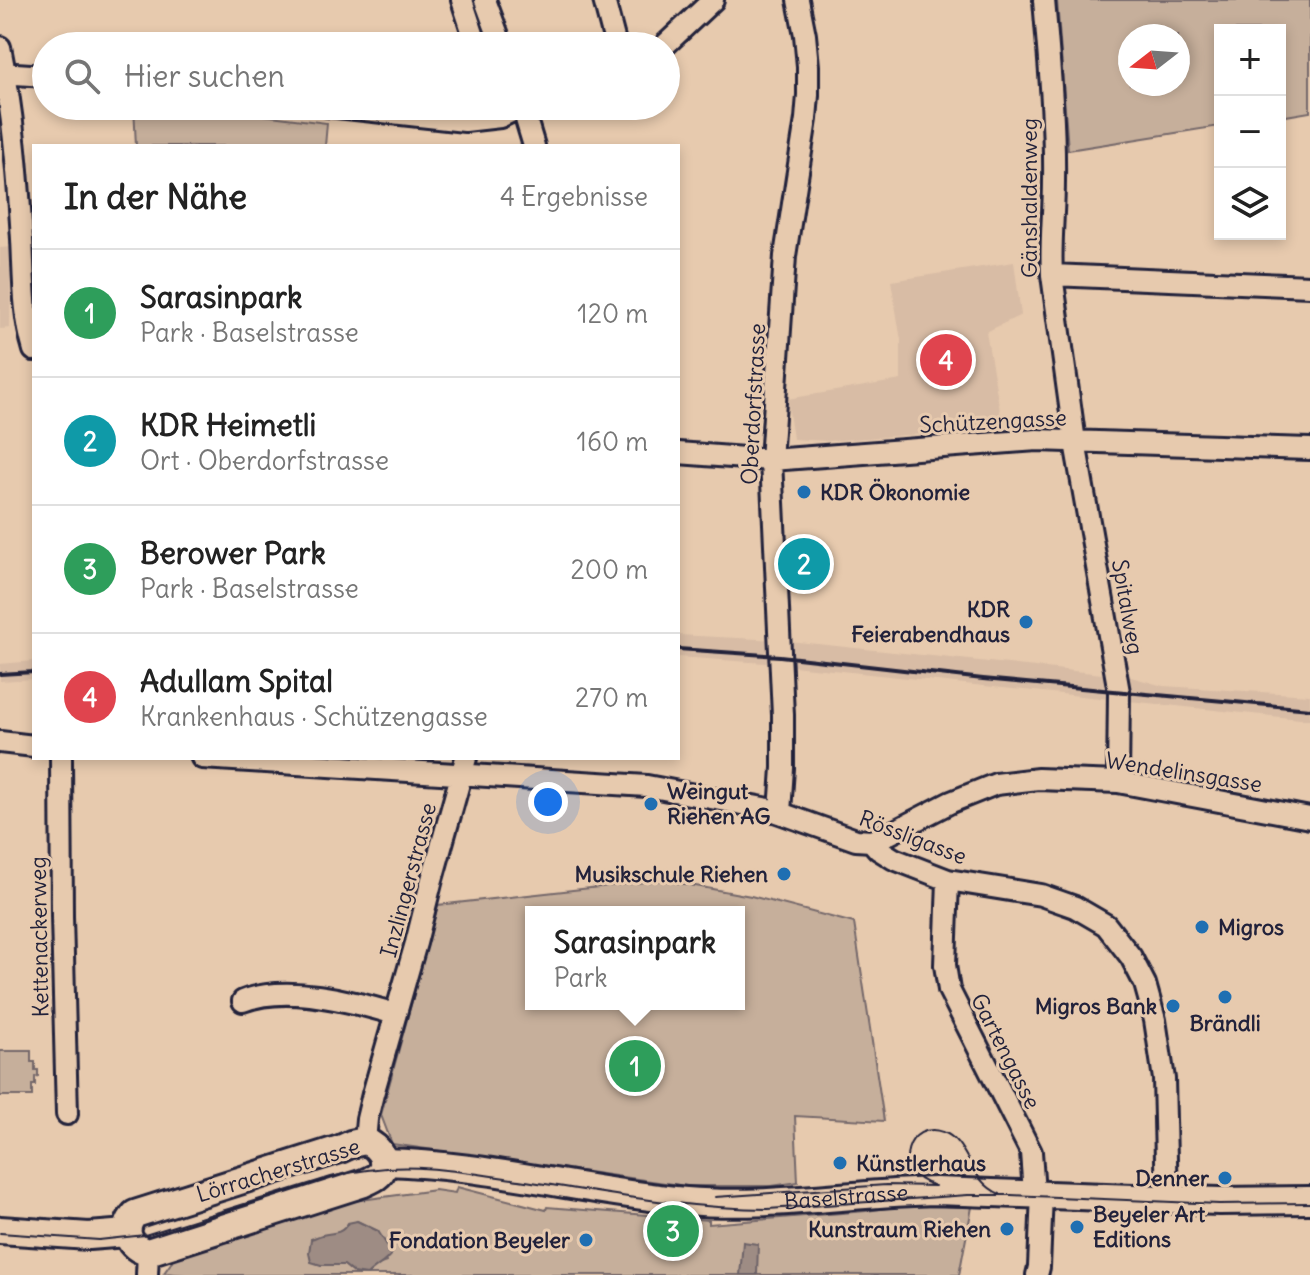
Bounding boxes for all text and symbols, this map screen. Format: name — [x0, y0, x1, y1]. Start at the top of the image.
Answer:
north arrow — [1118, 24, 1190, 96]
map controls — [1214, 24, 1286, 240]
button: + — [1214, 24, 1286, 96]
search box — [32, 32, 680, 120]
icon: search — [60, 54, 104, 98]
text: Hier suchen — [124, 57, 285, 95]
button: − — [1214, 96, 1286, 168]
street label: Gänshaldenweg — [1015, 118, 1043, 278]
button: layers — [1214, 168, 1286, 240]
text: In der Nähe — [64, 175, 247, 218]
text: 4 Ergebnisse — [500, 180, 648, 213]
text: Sarasinpark — [140, 278, 302, 316]
text: 1 — [85, 297, 95, 330]
text: 120 m — [577, 297, 648, 330]
text: Park · Baselstrasse — [140, 316, 359, 349]
street label: Oberdorfstrasse — [735, 322, 771, 486]
pin: 4 — [920, 330, 972, 390]
street label: Schützengasse — [919, 403, 1067, 439]
text: KDR Heimetli — [140, 406, 316, 444]
text: 2 — [83, 425, 97, 458]
text: 160 m — [577, 425, 648, 458]
text: Ort · Oberdorfstrasse — [140, 444, 389, 477]
place label: KDR Ökonomie — [820, 478, 970, 506]
marker: KDR Ökonomie — [795, 483, 813, 501]
text: Berower Park — [140, 534, 326, 572]
pin: 2 — [778, 534, 830, 594]
text: 3 — [83, 553, 97, 586]
text: 200 m — [571, 553, 648, 586]
street label: Spitalweg — [1106, 557, 1150, 657]
text: Park · Baselstrasse — [140, 572, 359, 605]
place label: KDR Feierabendhaus — [851, 595, 1010, 648]
marker: KDR Feierabendhaus — [1017, 613, 1035, 631]
text: Adullam Spital — [140, 662, 333, 700]
text: 4 — [82, 681, 98, 714]
text: 270 m — [575, 681, 648, 714]
text: Krankenhaus · Schützengasse — [140, 700, 488, 733]
street label: Wendelinsgasse — [1104, 746, 1264, 798]
place label: Weingut Riehen AG — [667, 777, 770, 830]
your location — [528, 782, 568, 822]
marker: Weingut Riehen AG — [642, 795, 660, 813]
street label: Inzlingerstrasse — [374, 800, 442, 960]
street label: Rössligasse — [855, 804, 971, 870]
street label: Kettenackerweg — [24, 856, 54, 1018]
place label: Musikschule Riehen — [575, 860, 768, 888]
marker: Musikschule Riehen — [775, 865, 793, 883]
popup — [525, 906, 745, 1010]
place label: Migros — [1218, 913, 1284, 941]
marker: Migros — [1193, 918, 1211, 936]
text: Sarasinpark — [554, 923, 716, 961]
text: Park — [554, 961, 608, 994]
marker: Brändli — [1216, 988, 1234, 1006]
street label: Gartengasse — [965, 989, 1047, 1113]
place label: Migros Bank — [1035, 992, 1157, 1020]
marker: Migros Bank — [1164, 997, 1182, 1015]
place label: Brändli — [1189, 1009, 1261, 1037]
pin: 1 — [609, 1036, 661, 1096]
street label: Lörracherstrasse — [193, 1132, 363, 1208]
place label: Künstlerhaus — [856, 1149, 986, 1177]
marker: Künstlerhaus — [831, 1154, 849, 1172]
place label: Denner — [1135, 1164, 1210, 1192]
marker: Denner — [1216, 1169, 1234, 1187]
street label: Baselstrasse — [783, 1178, 909, 1215]
place label: Beyeler Art Editions — [1093, 1200, 1206, 1253]
pin: 3 — [647, 1201, 699, 1261]
place label: Kunstraum Riehen — [808, 1215, 991, 1243]
marker: Beyeler Art Editions — [1068, 1218, 1086, 1236]
marker: Kunstraum Riehen — [998, 1220, 1016, 1238]
place label: Fondation Beyeler — [389, 1226, 571, 1254]
marker: Fondation Beyeler — [577, 1231, 595, 1249]

